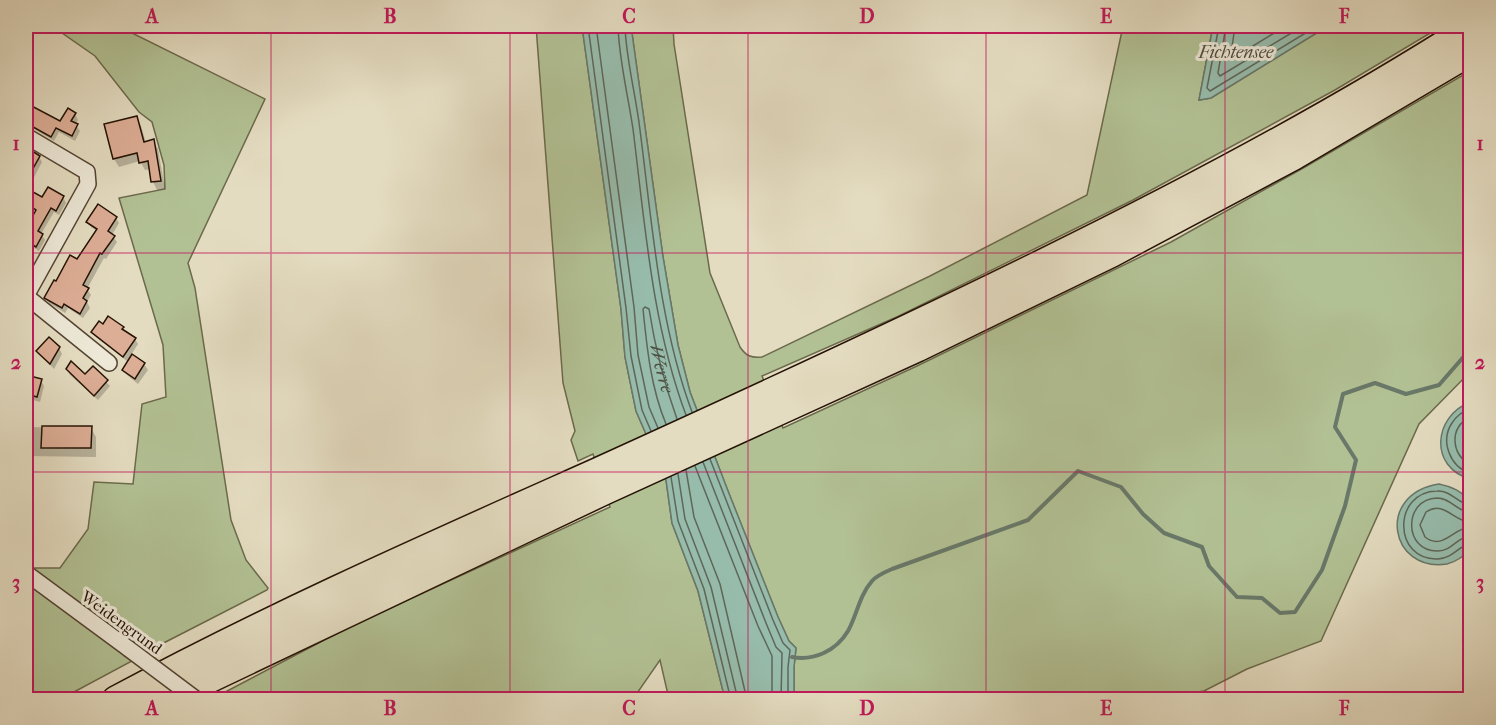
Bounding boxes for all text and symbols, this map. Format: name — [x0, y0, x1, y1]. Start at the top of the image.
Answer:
text: A — [144, 5, 160, 28]
text: B — [383, 5, 397, 28]
text: C — [622, 5, 636, 28]
text: D — [859, 5, 875, 28]
text: E — [1100, 5, 1112, 28]
text: F — [1338, 5, 1350, 28]
water label: Fichtensee — [1198, 42, 1274, 63]
text: 1 — [12, 132, 20, 155]
text: 1 — [1476, 132, 1484, 155]
water label: Werre — [645, 343, 678, 396]
text: 2 — [11, 351, 21, 374]
text: 2 — [1475, 351, 1485, 374]
text: 3 — [12, 571, 20, 594]
text: 3 — [1476, 571, 1484, 594]
street label: Weidengrund — [77, 586, 166, 658]
text: A — [144, 697, 160, 720]
text: B — [383, 697, 397, 720]
text: C — [622, 697, 636, 720]
text: D — [859, 697, 875, 720]
text: E — [1100, 697, 1112, 720]
text: F — [1338, 697, 1350, 720]

